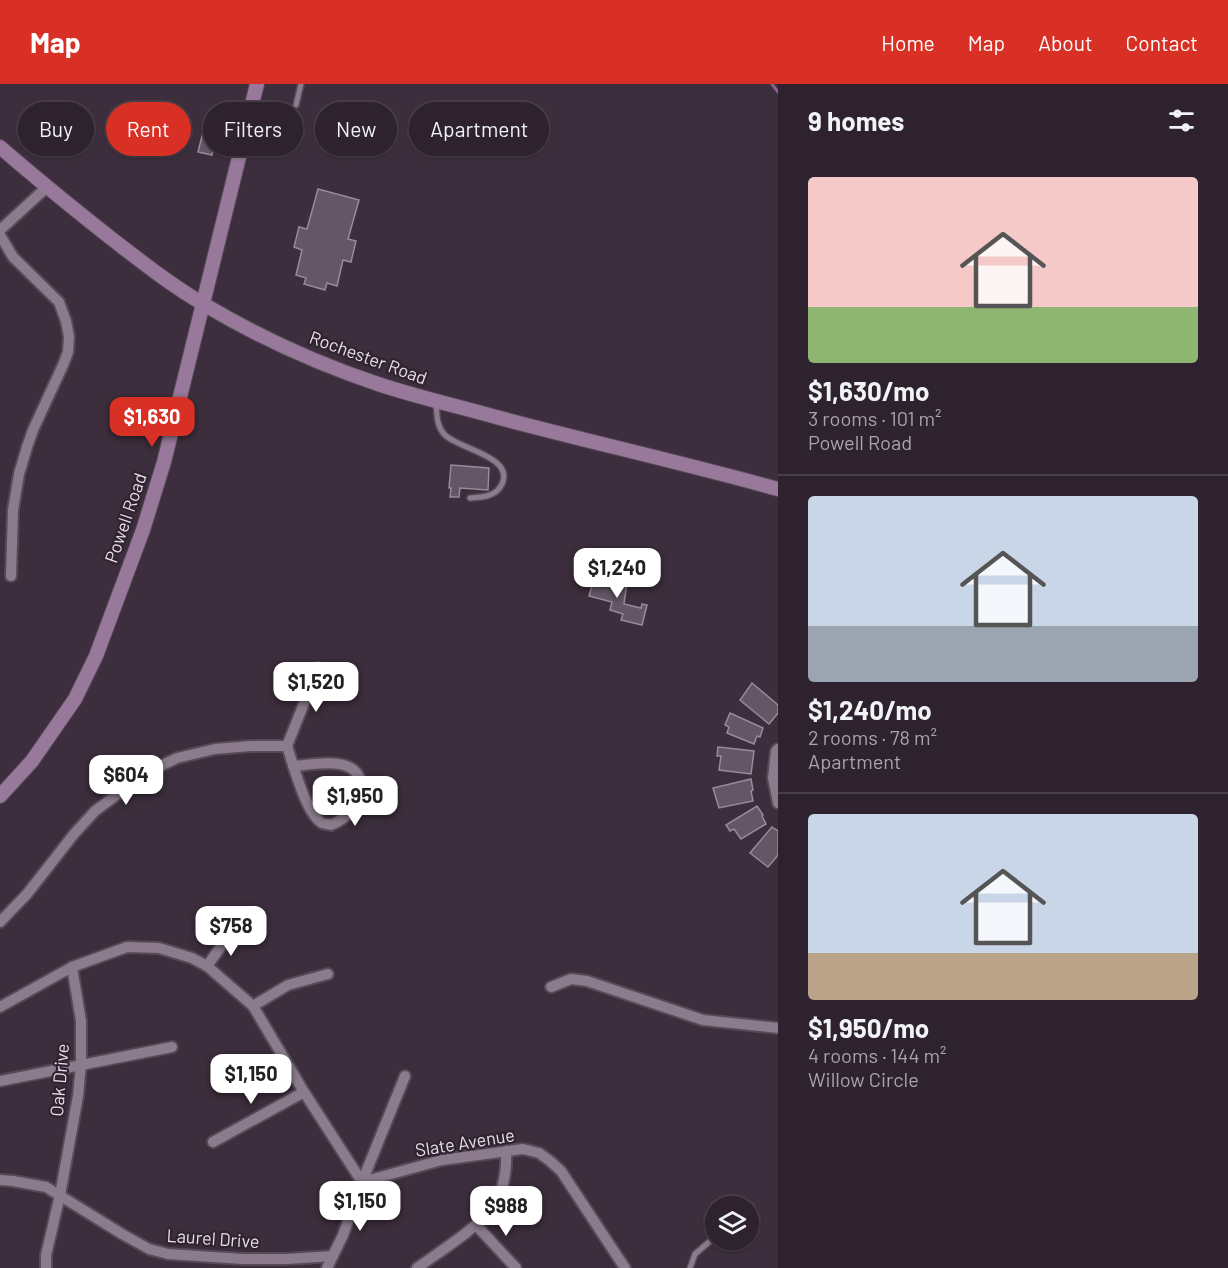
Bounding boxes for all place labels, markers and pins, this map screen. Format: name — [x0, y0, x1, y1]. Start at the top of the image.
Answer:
pin: $1,630 — [103, 397, 201, 448]
pin: $1,240 — [568, 548, 666, 599]
pin: $1,520 — [267, 662, 365, 713]
pin: $604 — [90, 755, 162, 806]
pin: $1,950 — [306, 776, 404, 827]
pin: $758 — [195, 906, 267, 957]
pin: $1,150 — [202, 1054, 300, 1105]
pin: $1,150 — [311, 1181, 409, 1232]
pin: $988 — [470, 1186, 542, 1237]

